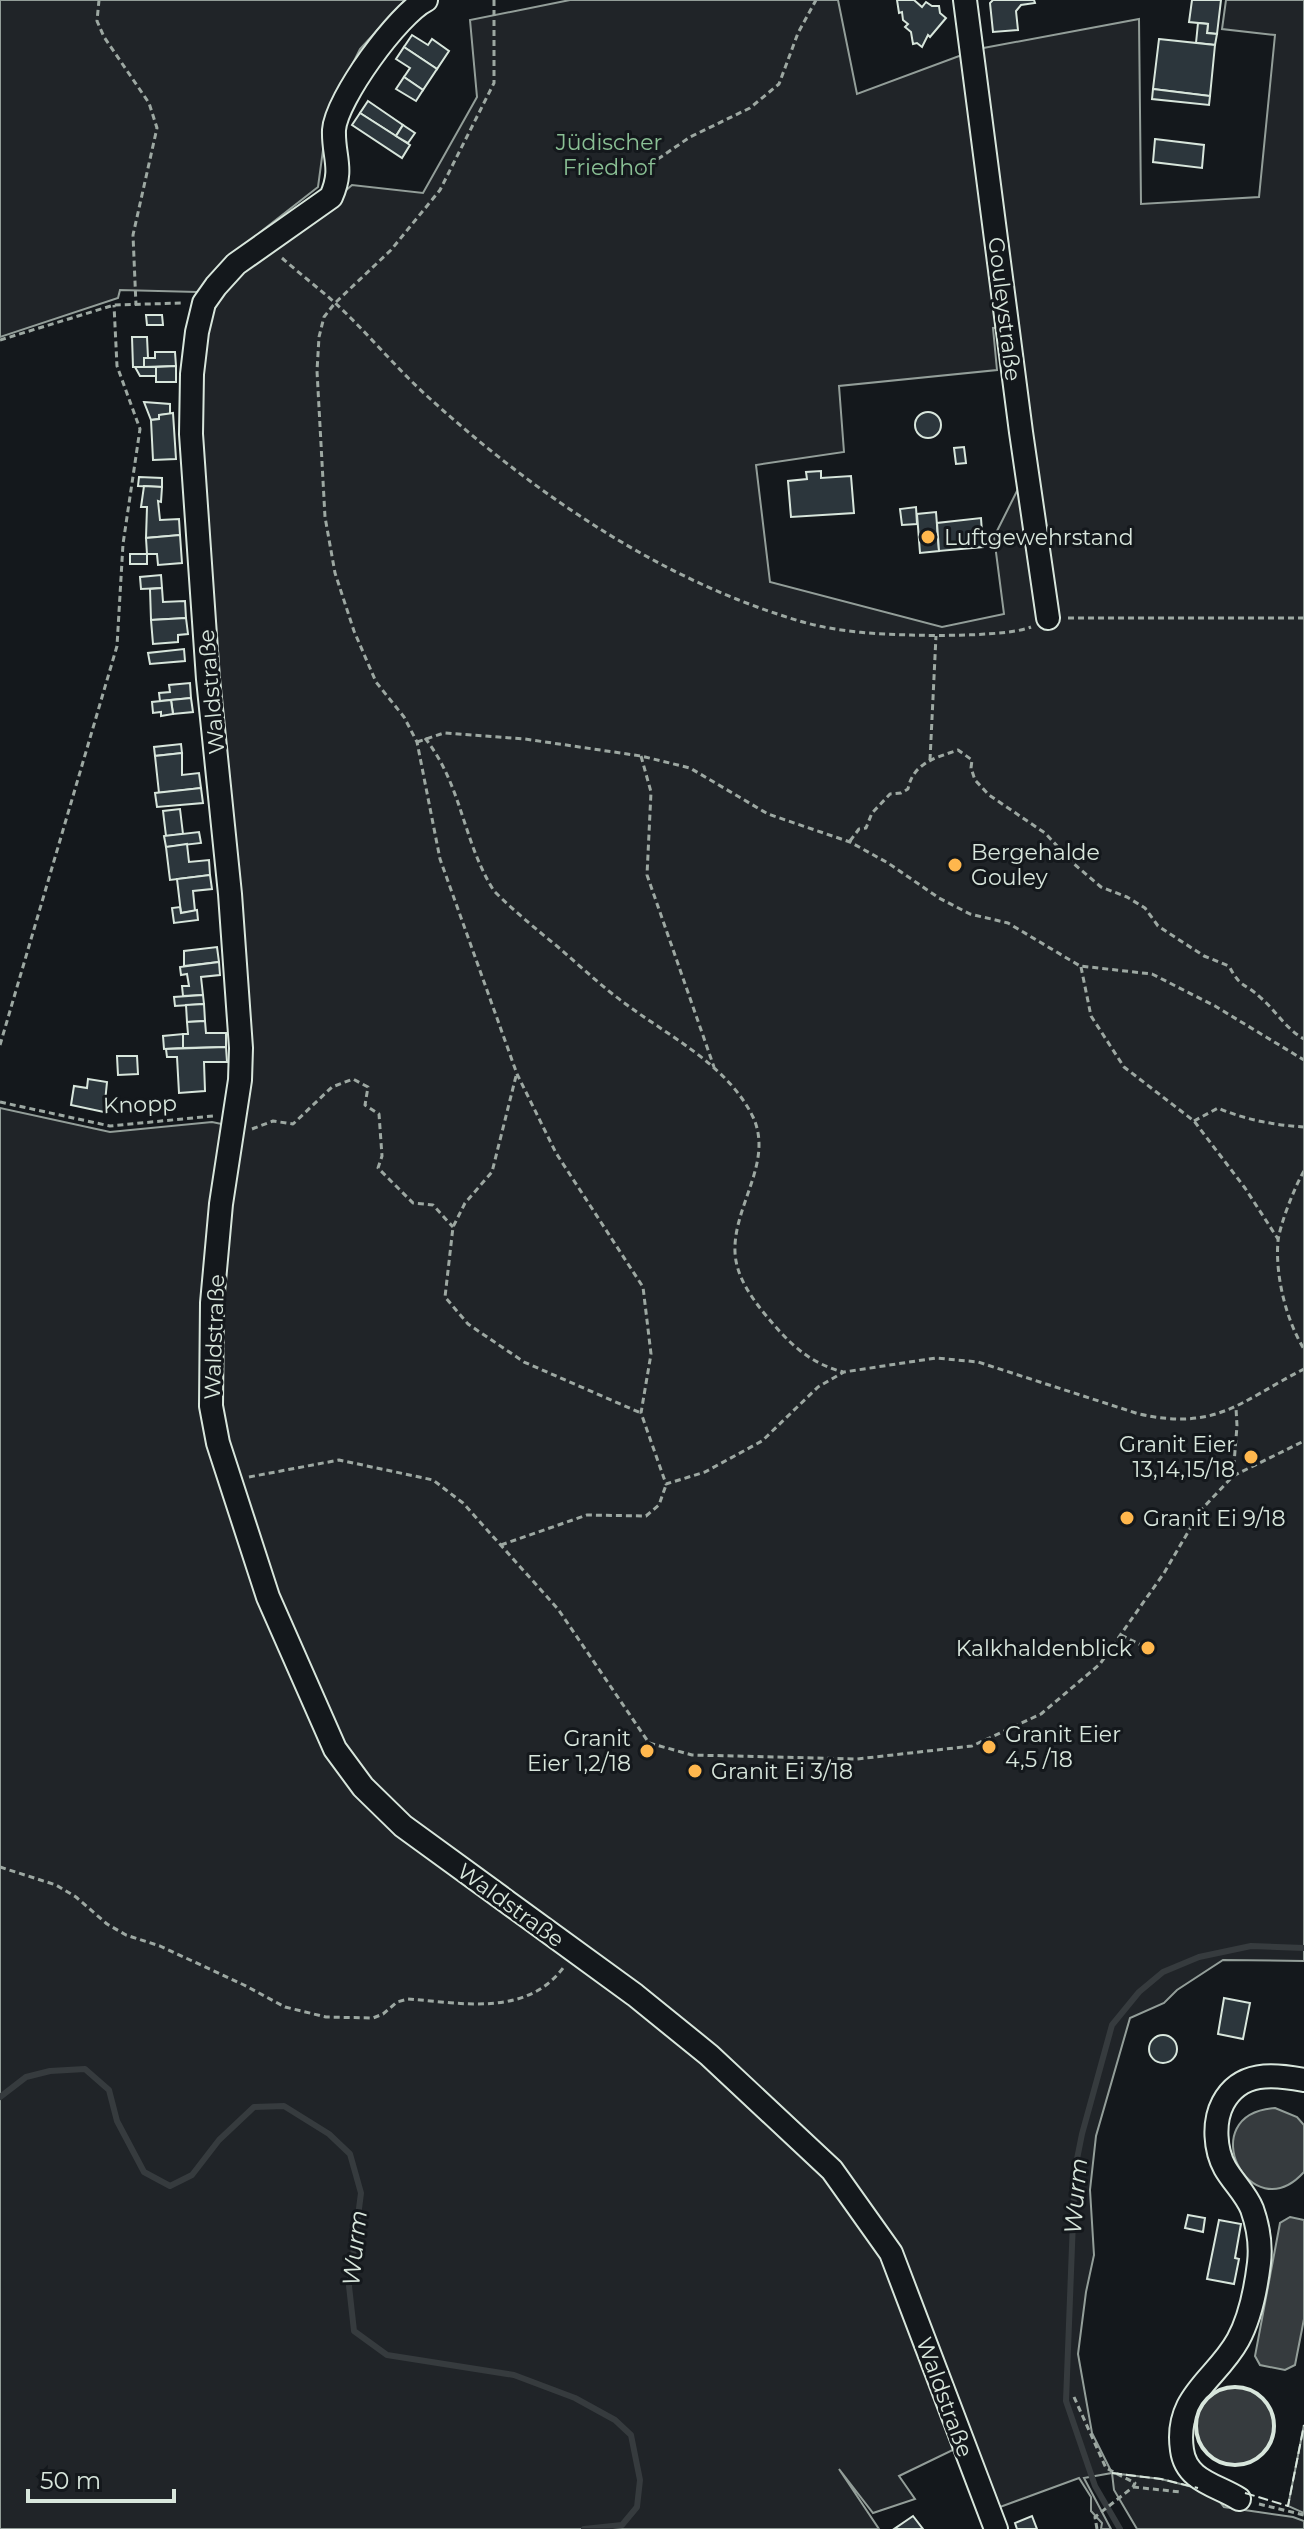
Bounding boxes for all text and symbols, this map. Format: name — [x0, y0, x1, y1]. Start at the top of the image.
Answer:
park label: Jüdischer Friedhof — [555, 129, 662, 181]
street label: Gouleystraße — [982, 235, 1027, 383]
place label: Luftgewehrstand — [944, 524, 1134, 551]
marker: Luftgewehrstand — [919, 528, 937, 546]
street label: Waldstraße — [193, 628, 230, 756]
place label: Bergehalde Gouley — [971, 839, 1100, 891]
marker: Bergehalde Gouley — [946, 856, 964, 874]
street label: Knopp — [103, 1090, 177, 1119]
street label: Waldstraße — [199, 1274, 230, 1400]
place label: Granit Eier 13,14,15/18 — [1119, 1431, 1235, 1483]
marker: Granit Eier 13,14,15/18 — [1242, 1448, 1260, 1466]
place label: Granit Ei 9/18 — [1143, 1505, 1286, 1532]
marker: Granit Ei 9/18 — [1118, 1509, 1136, 1527]
place label: Kalkhaldenblick — [956, 1635, 1133, 1662]
marker: Kalkhaldenblick — [1139, 1639, 1157, 1657]
place label: Granit Eier 4,5 /18 — [1005, 1721, 1121, 1773]
place label: Granit Eier 1,2/18 — [527, 1725, 631, 1777]
marker: Granit Eier 4,5 /18 — [980, 1738, 998, 1756]
marker: Granit Eier 1,2/18 — [638, 1742, 656, 1760]
place label: Granit Ei 3/18 — [711, 1758, 853, 1785]
marker: Granit Ei 3/18 — [686, 1762, 704, 1780]
street label: Waldstraße — [452, 1858, 569, 1953]
water label: Wurm — [1058, 2157, 1093, 2235]
water label: Wurm — [336, 2208, 373, 2287]
street label: Waldstraße — [910, 2334, 979, 2461]
scale bar — [28, 2453, 174, 2503]
text: 50 m — [40, 2466, 101, 2495]

